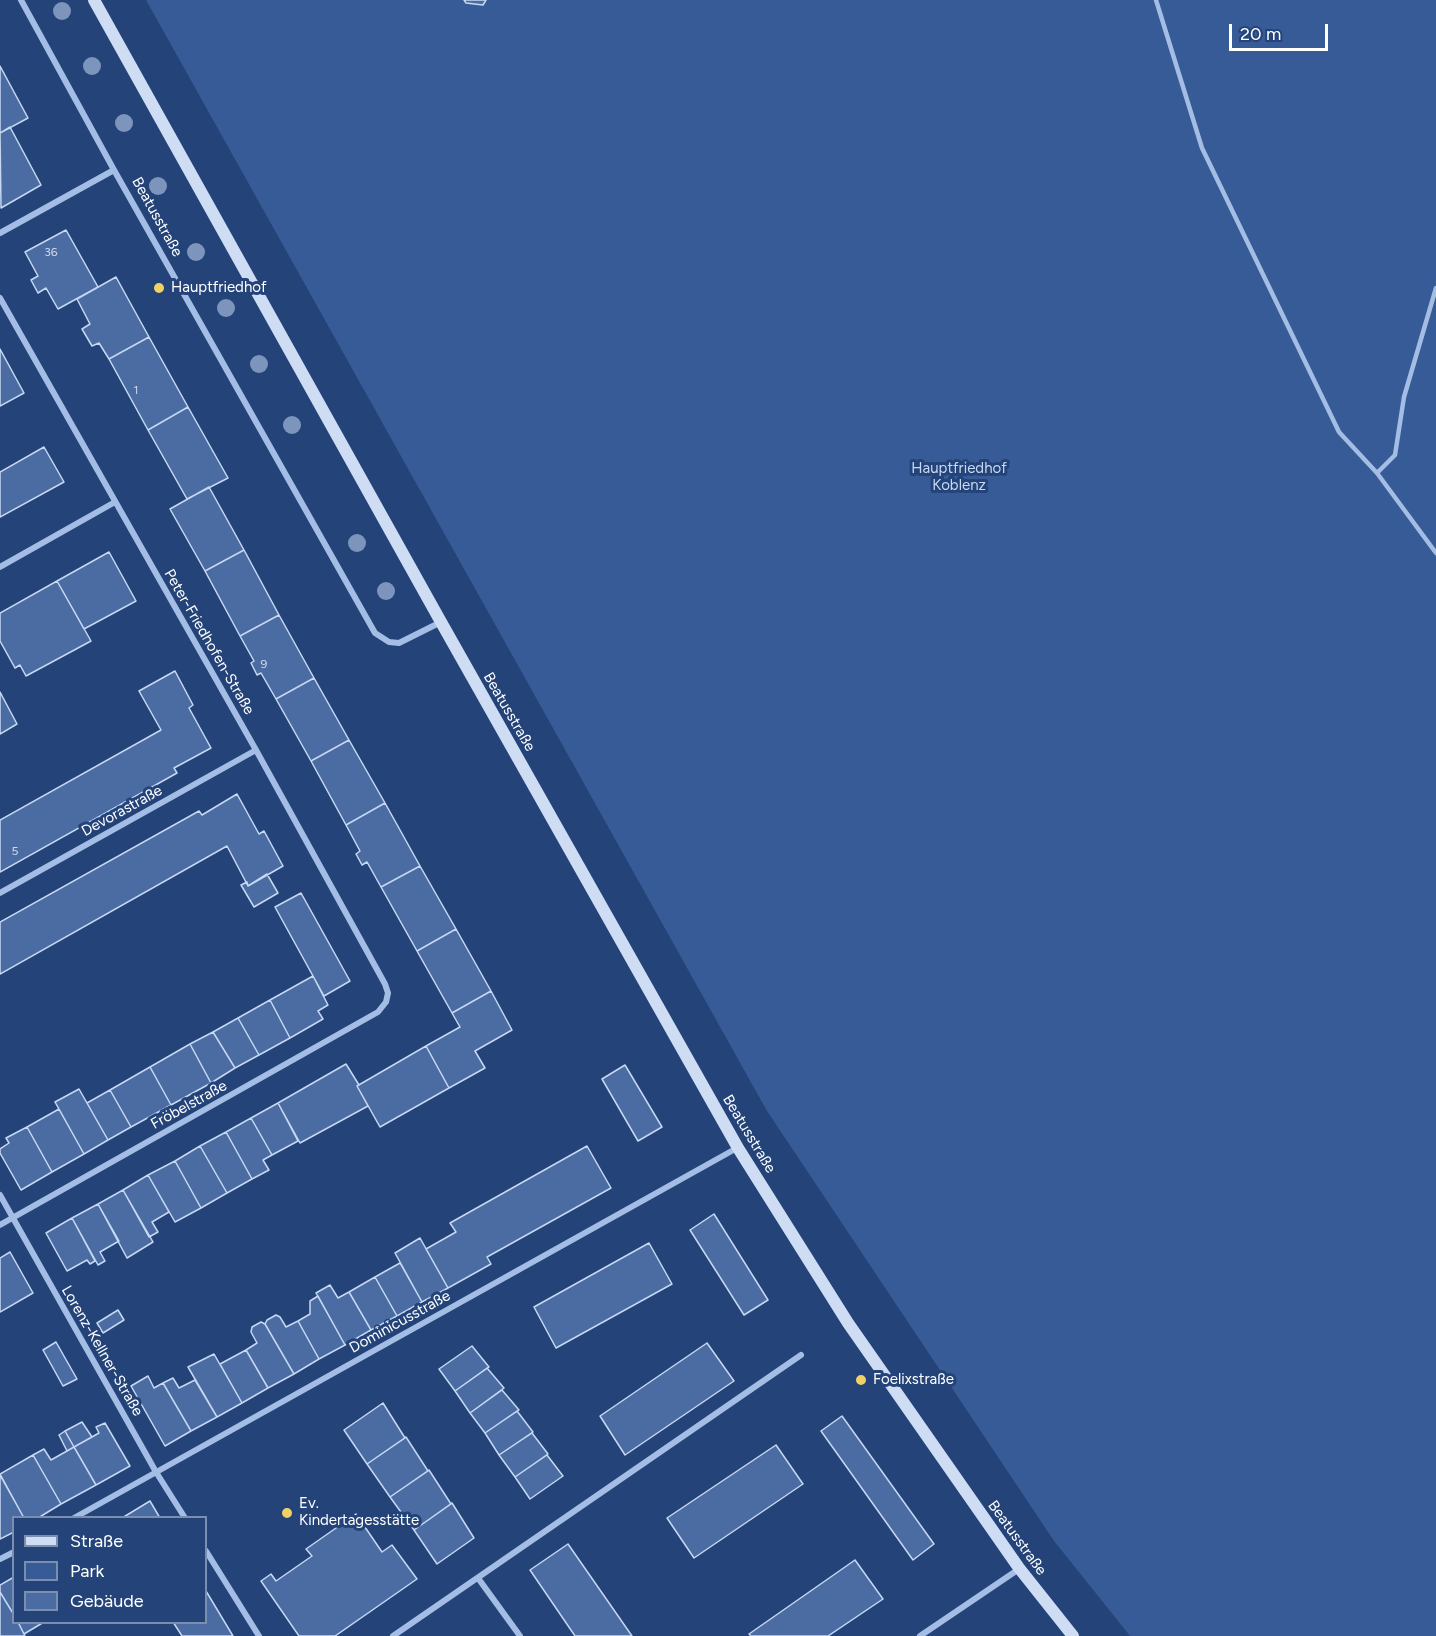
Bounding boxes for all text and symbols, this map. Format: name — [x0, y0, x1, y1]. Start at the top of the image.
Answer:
scale bar — [1232, 12, 1331, 50]
text: 20 m — [1240, 23, 1281, 45]
street label: Beatusstraße — [128, 174, 186, 260]
house number: 36 — [44, 245, 58, 259]
place label: Hauptfriedhof — [171, 279, 266, 297]
marker: Hauptfriedhof — [152, 281, 166, 295]
house number: 1 — [134, 383, 138, 397]
park label: Hauptfriedhof Koblenz — [911, 460, 1007, 495]
street label: Peter-Friedhofen-Straße — [160, 566, 258, 718]
house number: 9 — [261, 657, 267, 671]
street label: Beatusstraße — [479, 669, 539, 755]
street label: Devorastraße — [79, 781, 165, 841]
house number: 5 — [12, 844, 18, 858]
street label: Fröbelstraße — [148, 1077, 230, 1133]
street label: Beatusstraße — [719, 1092, 779, 1176]
street label: Lorenz-Kellner-Straße — [57, 1283, 147, 1419]
street label: Dominicusstraße — [346, 1287, 454, 1357]
place label: Foelixstraße — [873, 1371, 954, 1389]
marker: Foelixstraße — [854, 1373, 868, 1387]
place label: Ev. Kindertagesstätte — [299, 1495, 419, 1530]
street label: Beatusstraße — [984, 1497, 1050, 1579]
marker: Ev. Kindertagesstätte — [280, 1506, 294, 1520]
legend — [12, 1516, 207, 1624]
text: Straße — [70, 1530, 123, 1552]
text: Park — [70, 1560, 104, 1582]
text: Gebäude — [70, 1590, 144, 1612]

